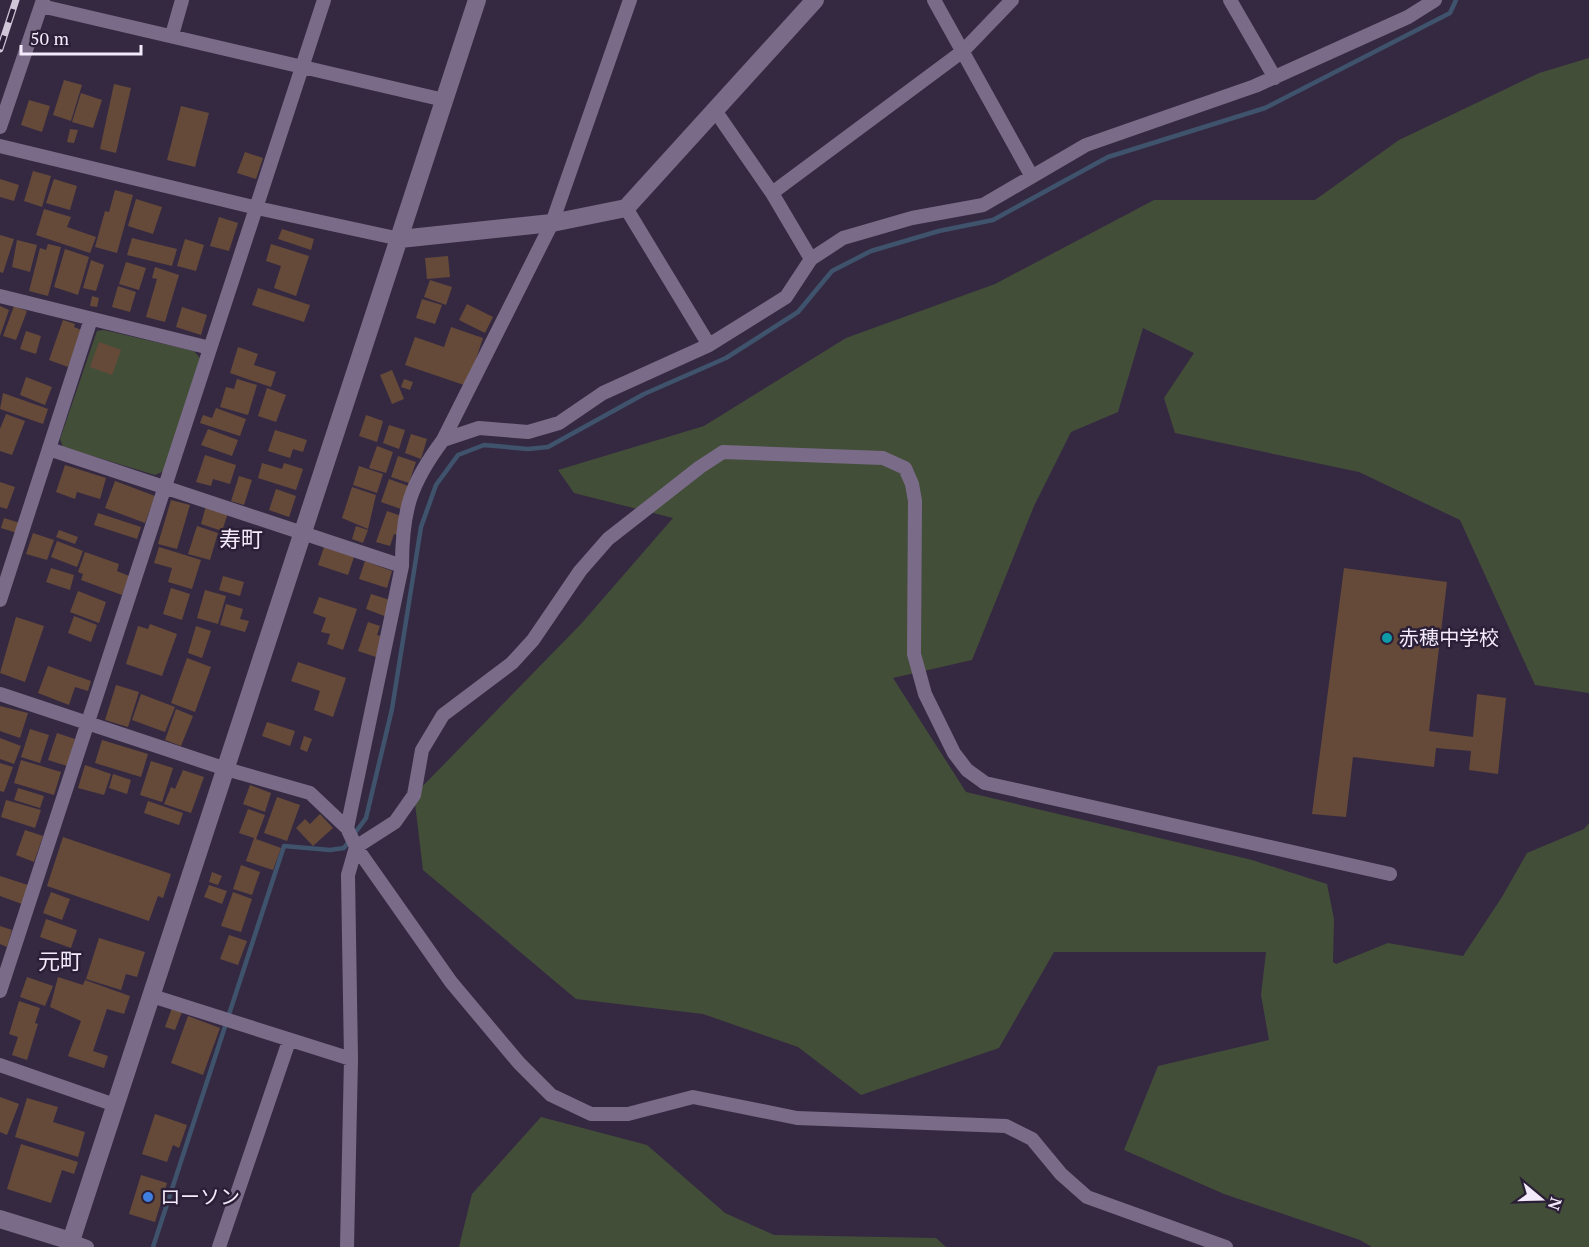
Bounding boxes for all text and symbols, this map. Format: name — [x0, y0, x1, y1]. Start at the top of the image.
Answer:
scale bar — [21, 18, 141, 56]
text: 50 m — [30, 26, 70, 50]
district label: 寿町 — [219, 524, 263, 553]
place label: 赤穂中学校 — [1399, 624, 1499, 651]
marker: 赤穂中学校 — [1380, 631, 1394, 645]
district label: 元町 — [38, 946, 82, 975]
north arrow — [1511, 1169, 1571, 1229]
place label: ローソン — [160, 1183, 240, 1210]
marker: ローソン — [141, 1190, 155, 1204]
text: N — [1543, 1195, 1568, 1213]

